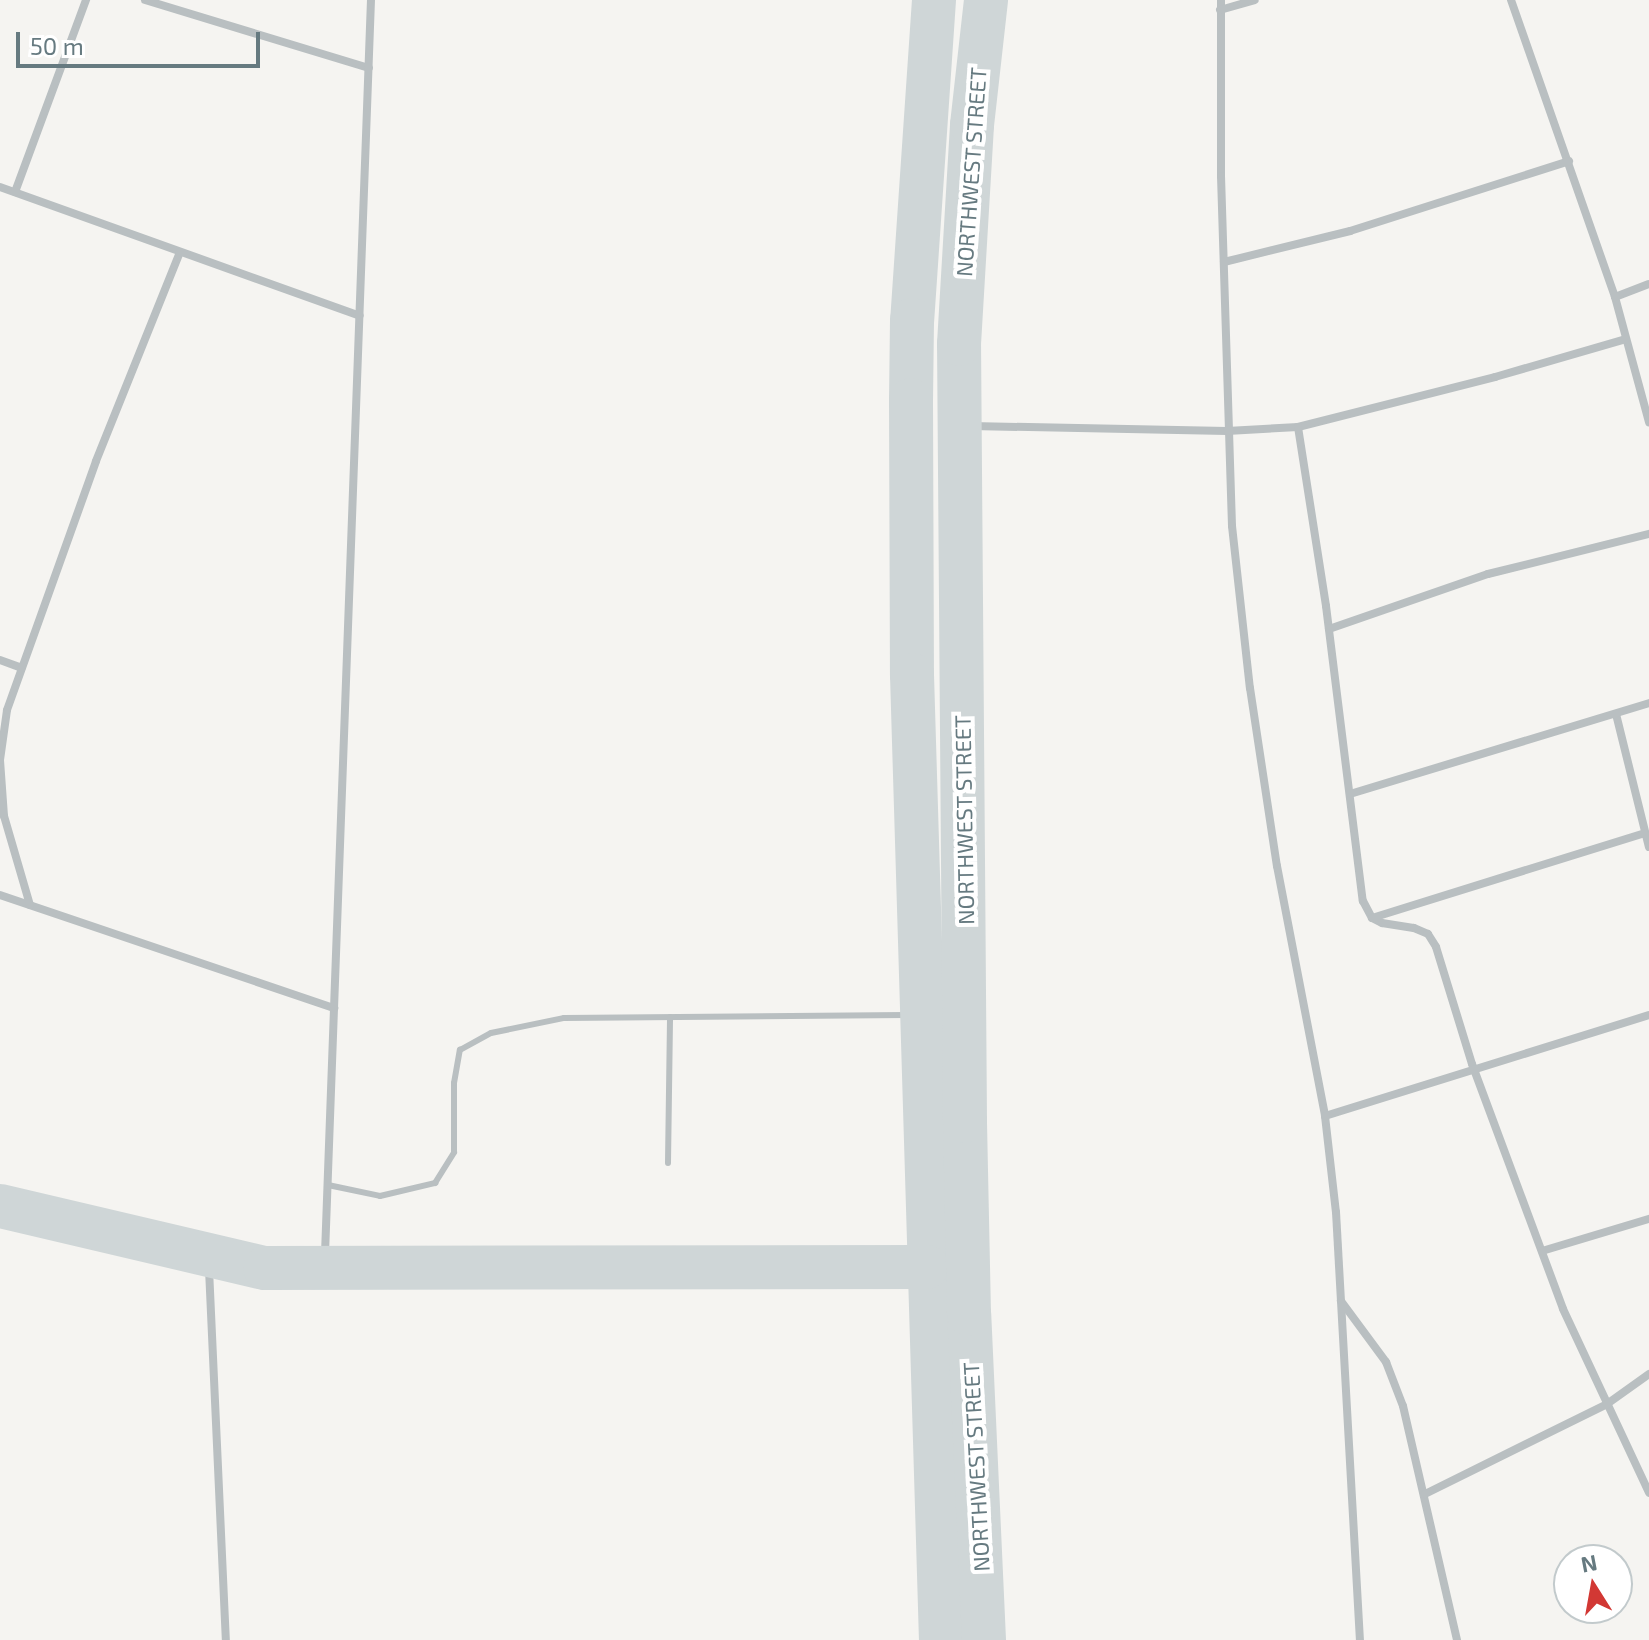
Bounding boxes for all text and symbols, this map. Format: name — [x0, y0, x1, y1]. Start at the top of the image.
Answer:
scale bar — [20, 16, 264, 66]
text: 50 m — [30, 31, 84, 60]
street label: NORTHWEST STREET — [950, 66, 992, 278]
street label: NORTHWEST STREET — [949, 715, 979, 925]
street label: NORTHWEST STREET — [957, 1361, 995, 1573]
north arrow — [1553, 1544, 1633, 1624]
text: N — [1579, 1548, 1599, 1577]

